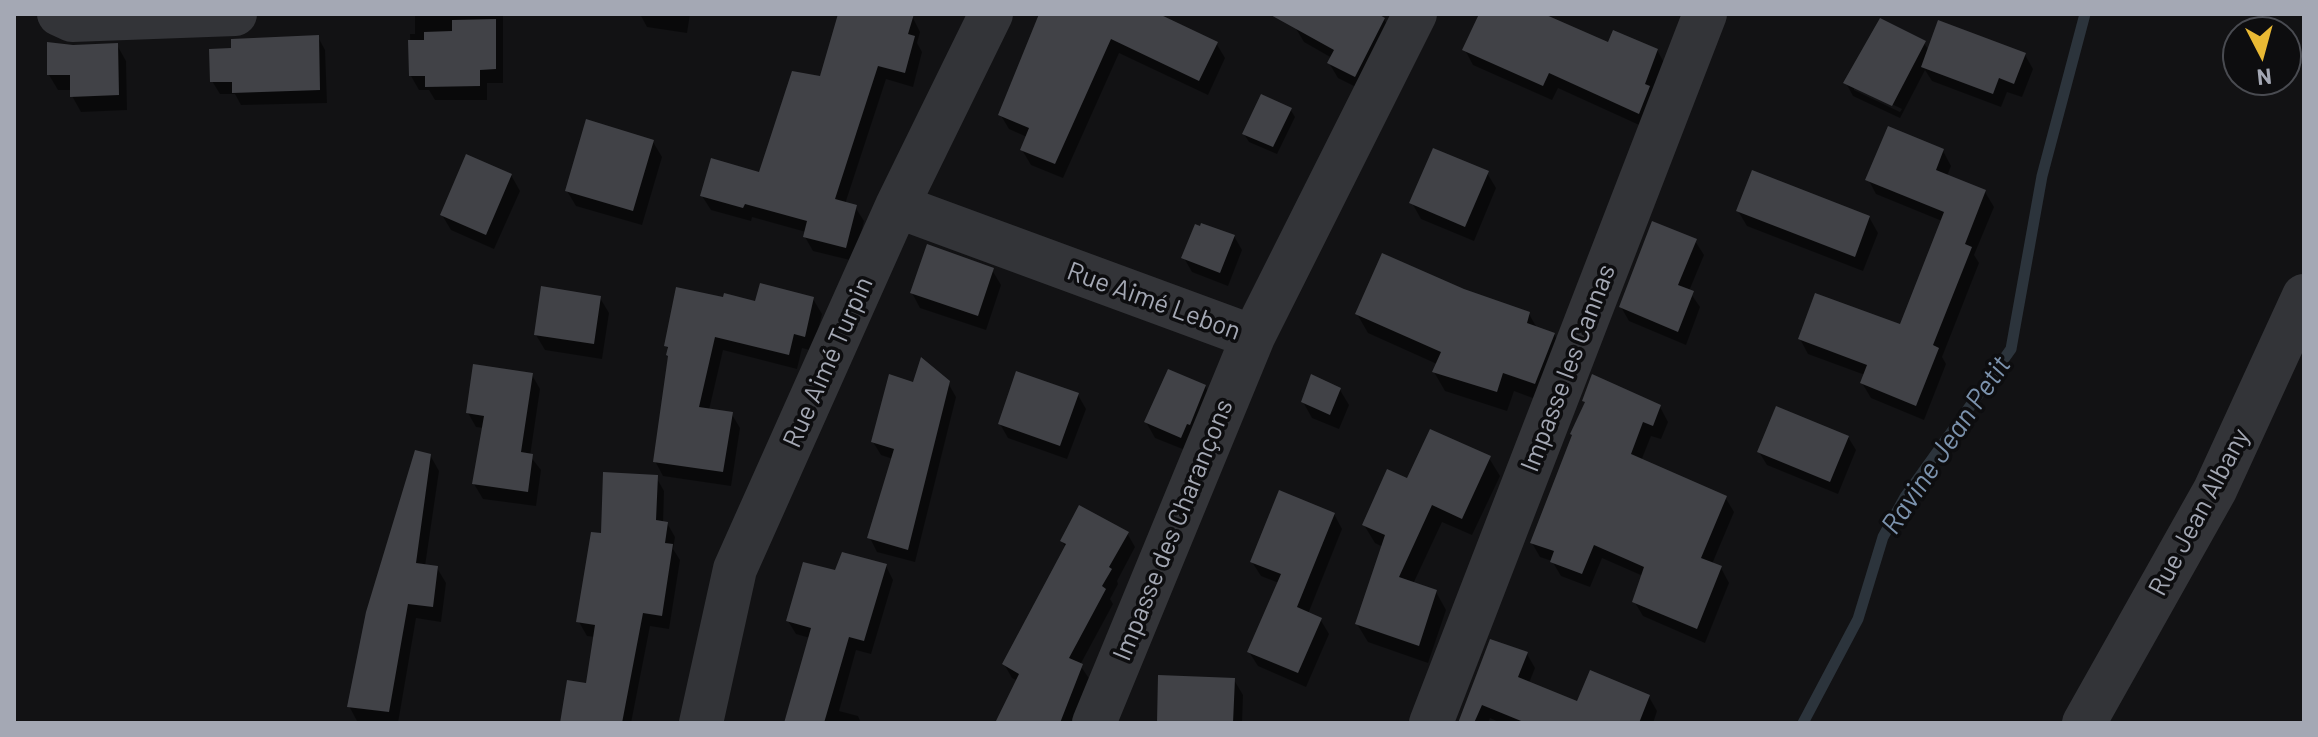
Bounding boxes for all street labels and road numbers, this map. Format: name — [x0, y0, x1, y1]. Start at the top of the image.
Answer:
street label: Rue Aimé Lebon — [1063, 255, 1245, 347]
street label: Impasse les Cannas — [1514, 260, 1622, 476]
street label: Rue Aimé Turpin — [776, 272, 880, 452]
street label: Impasse des Charançons — [1106, 395, 1240, 665]
street label: Rue Jean Albany — [2142, 423, 2256, 601]

